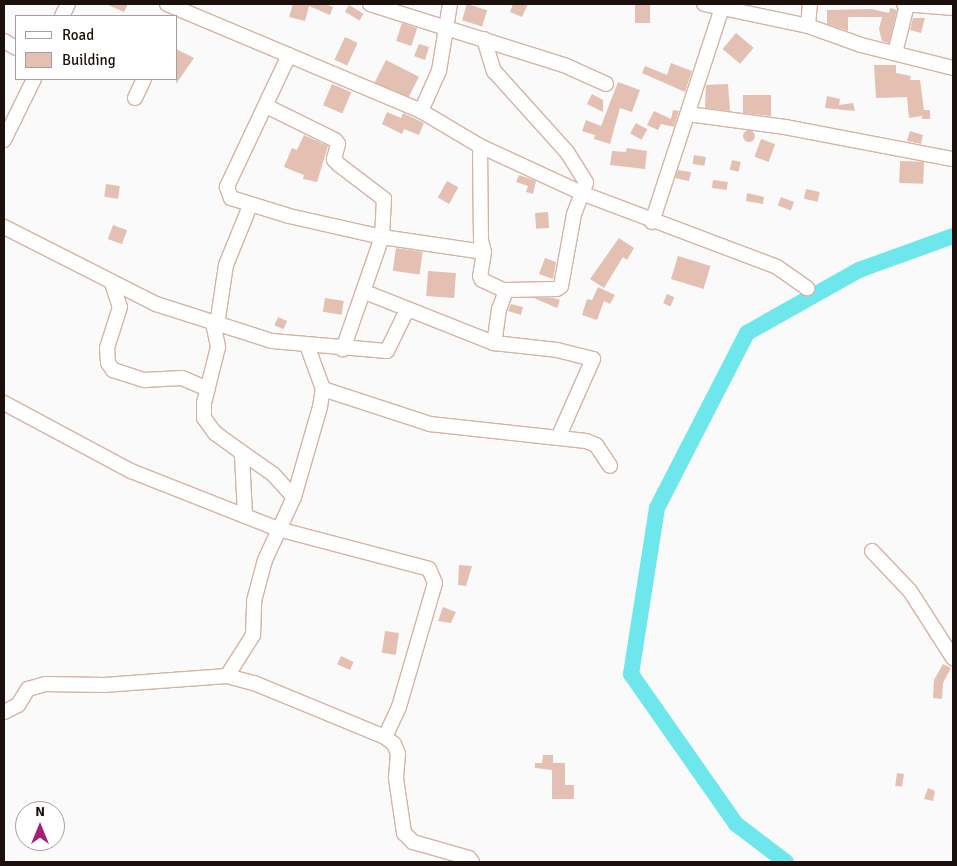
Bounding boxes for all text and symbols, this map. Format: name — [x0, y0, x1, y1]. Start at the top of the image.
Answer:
legend — [15, 15, 178, 80]
text: Road — [62, 26, 94, 44]
text: Building — [62, 51, 116, 69]
north arrow — [15, 801, 65, 851]
text: N — [35, 803, 45, 820]

